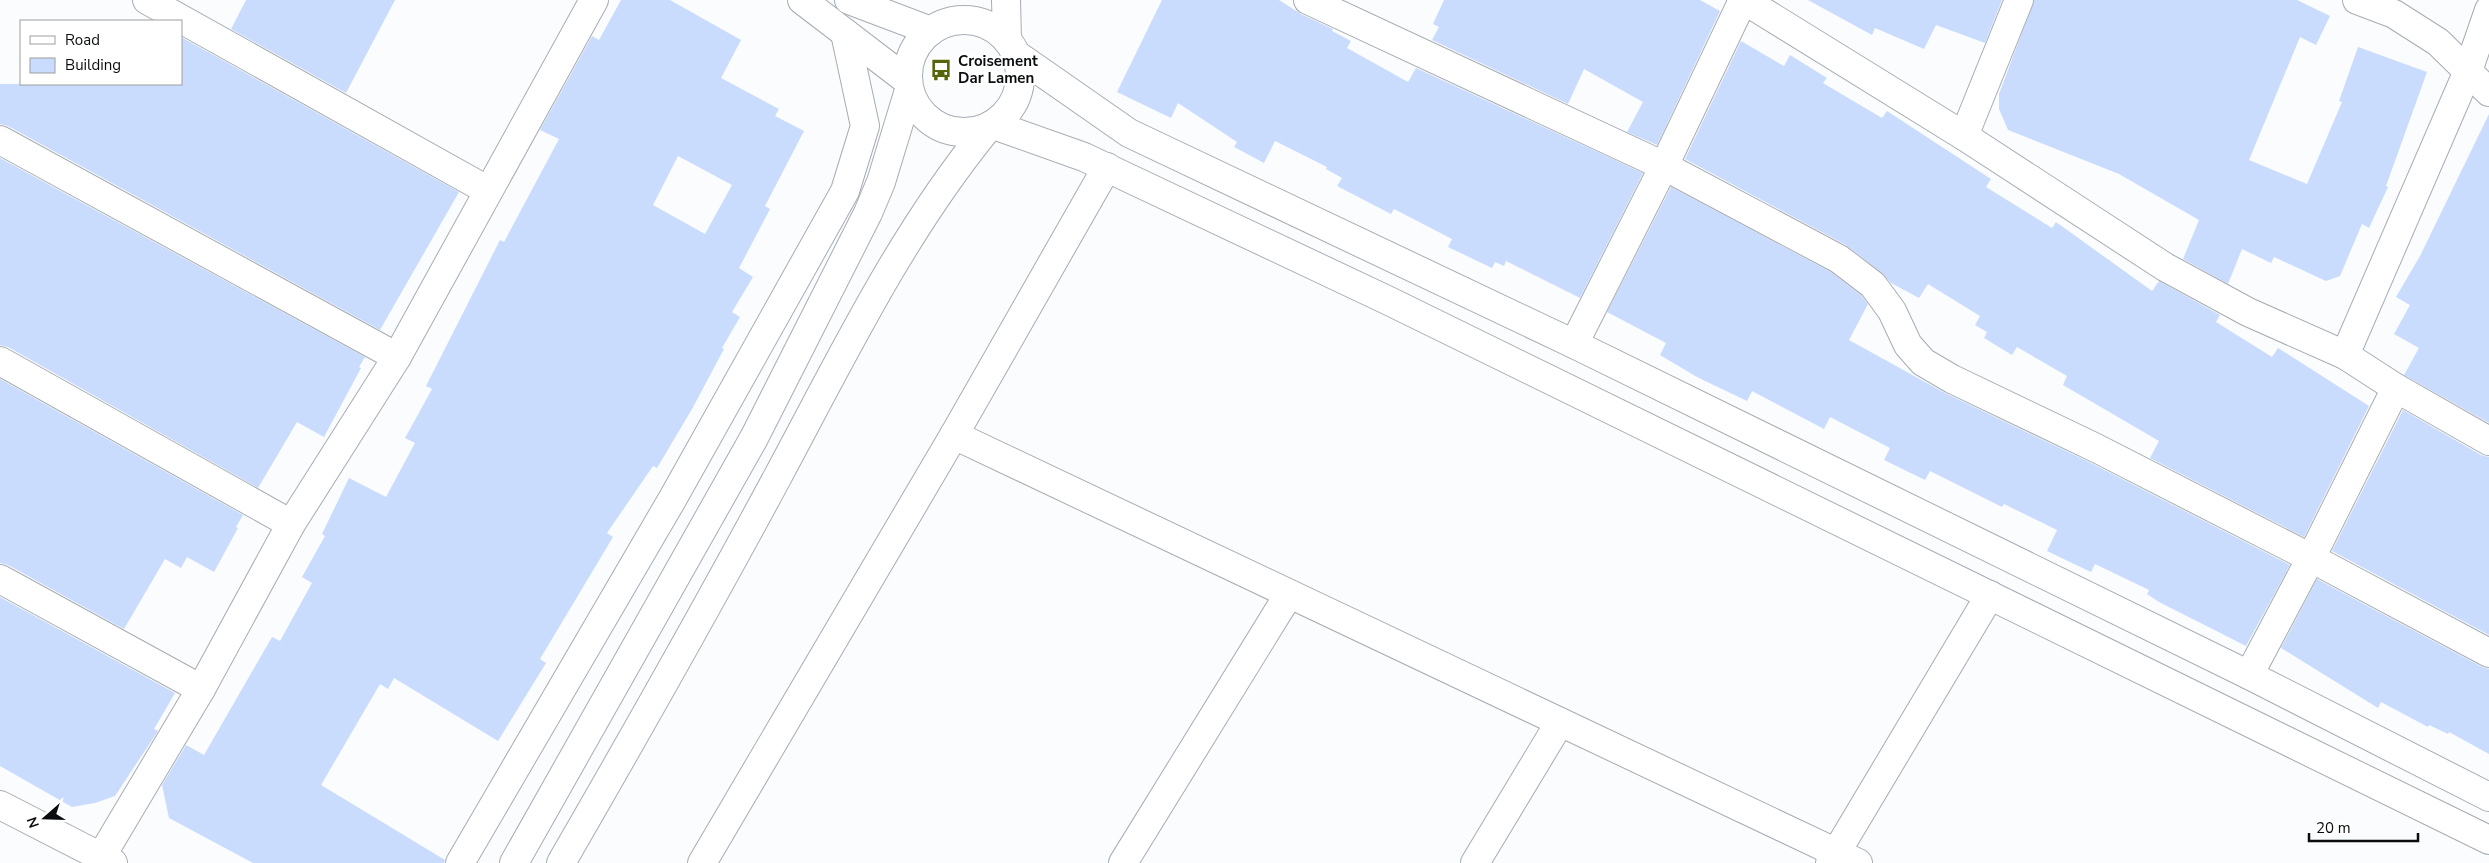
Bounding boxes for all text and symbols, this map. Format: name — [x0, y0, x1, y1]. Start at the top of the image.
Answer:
legend — [20, 20, 182, 85]
text: Road — [65, 30, 100, 50]
place label: Croisement Dar Lamen — [958, 51, 1038, 88]
text: Building — [65, 55, 121, 75]
bus stop icon: Croisement Dar Lamen — [928, 57, 954, 83]
north arrow — [20, 793, 70, 843]
scale bar — [2309, 810, 2418, 842]
text: N — [23, 814, 44, 830]
text: 20 m — [2316, 818, 2351, 838]

